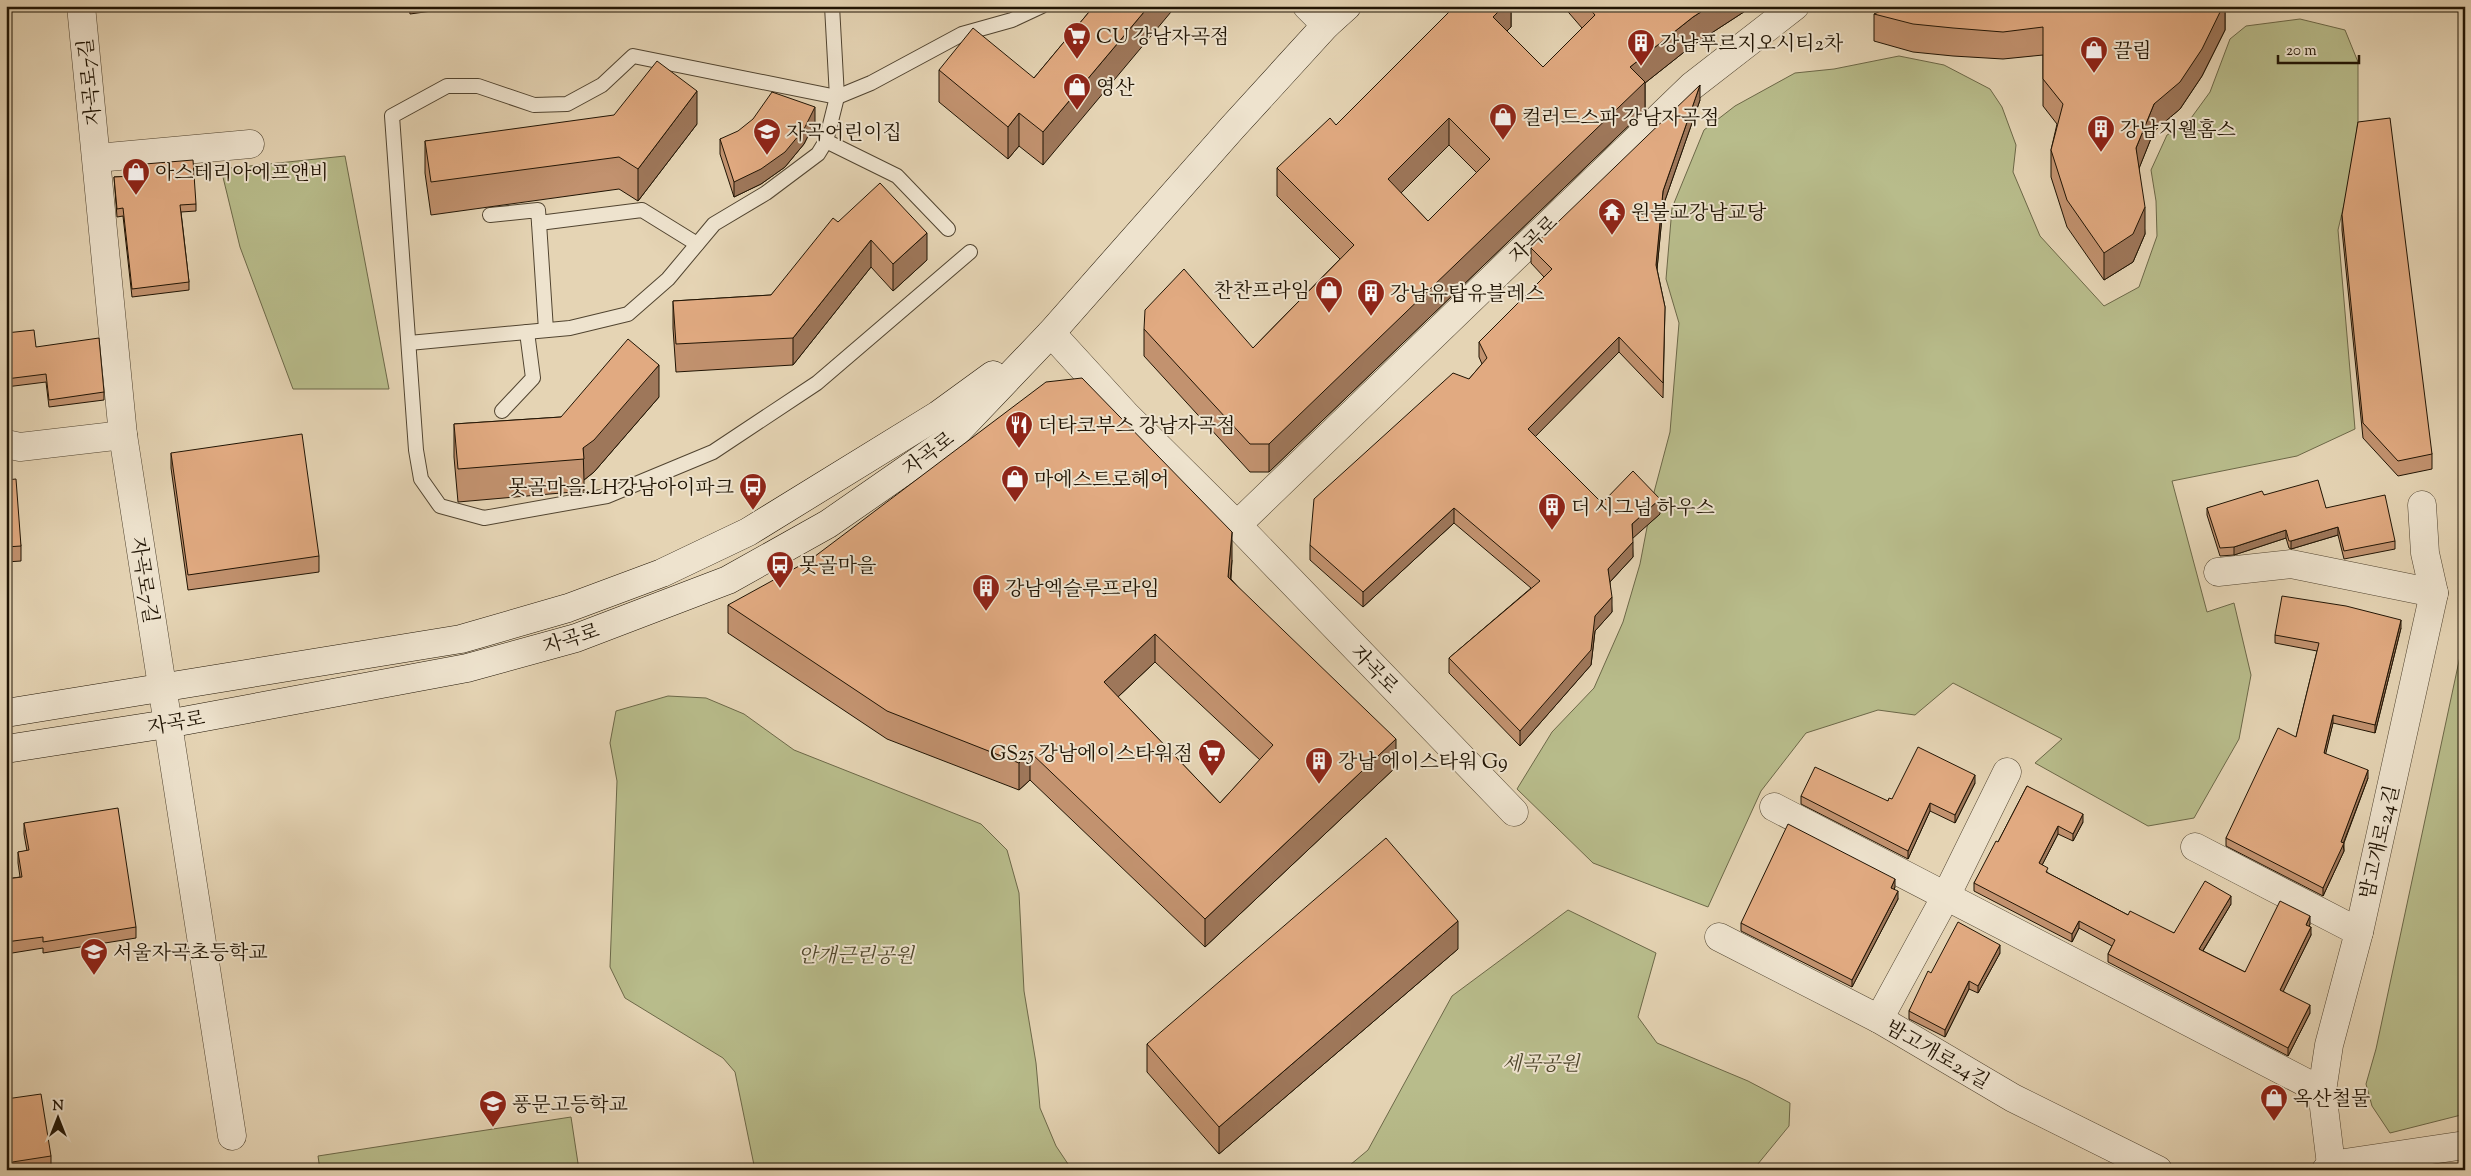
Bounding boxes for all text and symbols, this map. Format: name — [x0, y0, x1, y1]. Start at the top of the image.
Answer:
supermarket icon: CU 강남자곡점 — [1062, 21, 1092, 60]
place label: CU 강남자곡점 — [1096, 24, 1229, 53]
building icon: 강남푸르지오시티2차 — [1626, 28, 1656, 67]
place label: 강남푸르지오시티2차 — [1660, 31, 1844, 60]
scale bar — [2278, 32, 2360, 64]
shop icon: 끌림 — [2079, 35, 2109, 74]
street label: 자곡로7길 — [73, 37, 110, 127]
place label: 끌림 — [2113, 38, 2152, 67]
text: 20 m — [2286, 41, 2317, 62]
shop icon: 영산 — [1062, 72, 1092, 111]
place label: 영산 — [1096, 75, 1135, 104]
shop icon: 컬러드스파 강남자곡점 — [1488, 102, 1518, 141]
place label: 컬러드스파 강남자곡점 — [1522, 105, 1719, 134]
building icon: 강남지웰홈스 — [2086, 114, 2116, 153]
school or university icon: 자곡어린이집 — [752, 117, 782, 156]
place label: 강남지웰홈스 — [2120, 117, 2236, 146]
place label: 자곡어린이집 — [786, 120, 902, 149]
shop icon: 아스테리아에프앤비 — [121, 157, 151, 196]
place label: 아스테리아에프앤비 — [155, 160, 329, 189]
temple icon: 원불교강남교당 — [1597, 197, 1627, 236]
place label: 원불교강남교당 — [1631, 200, 1767, 229]
street label: 자곡로 — [1504, 210, 1566, 271]
shop icon: 찬찬프라임 — [1314, 275, 1344, 314]
place label: 찬찬프라임 — [1213, 278, 1310, 307]
building icon: 강남유탑유블레스 — [1356, 278, 1386, 317]
place label: 강남유탑유블레스 — [1390, 281, 1545, 310]
restaurant icon: 더타코부스 강남자곡점 — [1004, 410, 1034, 449]
place label: 더타코부스 강남자곡점 — [1038, 413, 1235, 442]
street label: 자곡로 — [898, 426, 961, 484]
shop icon: 마에스트로헤어 — [1000, 464, 1030, 503]
place label: 마에스트로헤어 — [1034, 467, 1169, 496]
bus stop icon: 못골마을.LH강남아이파크 — [738, 472, 768, 511]
place label: 못골마을.LH강남아이파크 — [508, 475, 734, 504]
building icon: 더 시그넘 하우스 — [1537, 492, 1567, 531]
place label: 더 시그넘 하우스 — [1571, 495, 1715, 524]
street label: 자곡로7길 — [121, 535, 164, 626]
bus stop icon: 못골마을 — [765, 550, 795, 589]
place label: 못골마을 — [799, 553, 876, 582]
building icon: 강남엑슬루프라임 — [971, 573, 1001, 612]
place label: 강남엑슬루프라임 — [1005, 576, 1160, 605]
street label: 자곡로 — [540, 618, 604, 663]
street label: 자곡로 — [1343, 640, 1404, 702]
street label: 자곡로 — [145, 705, 207, 744]
supermarket icon: GS25 강남에이스타워점 — [1197, 738, 1227, 777]
place label: GS25 강남에이스타워점 — [990, 741, 1193, 770]
building icon: 강남 에이스타워 G9 — [1304, 746, 1334, 785]
place label: 강남 에이스타워 G9 — [1338, 749, 1508, 778]
street label: 밤고개로24길 — [2354, 783, 2409, 902]
school or university icon: 서울자곡초등학교 — [79, 937, 109, 976]
place label: 서울자곡초등학교 — [113, 940, 268, 969]
park label: 안개근린공원 — [798, 943, 916, 972]
street label: 밤고개로24길 — [1879, 1015, 1994, 1098]
park label: 세곡공원 — [1502, 1051, 1581, 1080]
shop icon: 옥산철물 — [2259, 1083, 2289, 1122]
place label: 옥산철물 — [2293, 1086, 2370, 1115]
school or university icon: 풍문고등학교 — [478, 1089, 508, 1128]
place label: 풍문고등학교 — [512, 1092, 629, 1121]
north arrow — [32, 1094, 82, 1144]
text: N — [52, 1097, 64, 1117]

